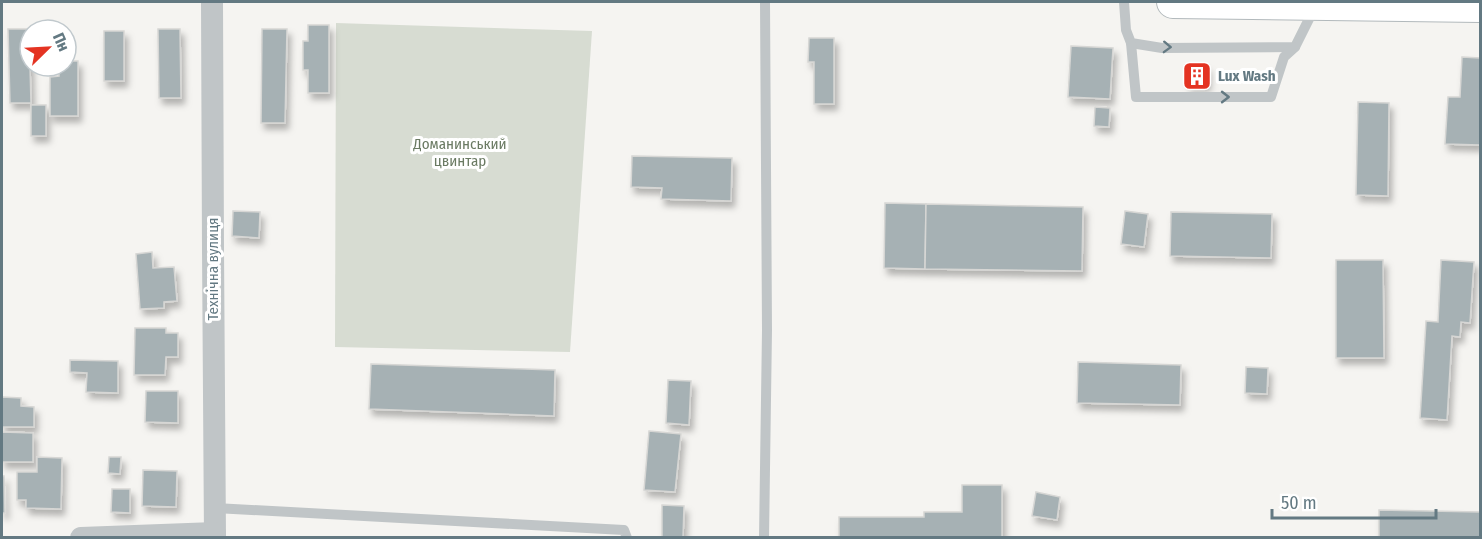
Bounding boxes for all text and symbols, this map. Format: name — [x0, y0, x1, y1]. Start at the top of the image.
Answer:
north arrow — [18, 18, 78, 78]
text: Пн — [49, 30, 74, 54]
one-way arrow — [1163, 41, 1172, 54]
building icon: Lux Wash — [1181, 60, 1213, 92]
place label: Lux Wash — [1218, 67, 1276, 85]
one-way arrow — [1220, 91, 1229, 103]
park label: Доманинський цвинтар — [412, 135, 507, 170]
street label: Технічна вулиця — [204, 217, 222, 321]
scale bar — [1272, 482, 1436, 520]
text: 50 m — [1281, 492, 1317, 514]

